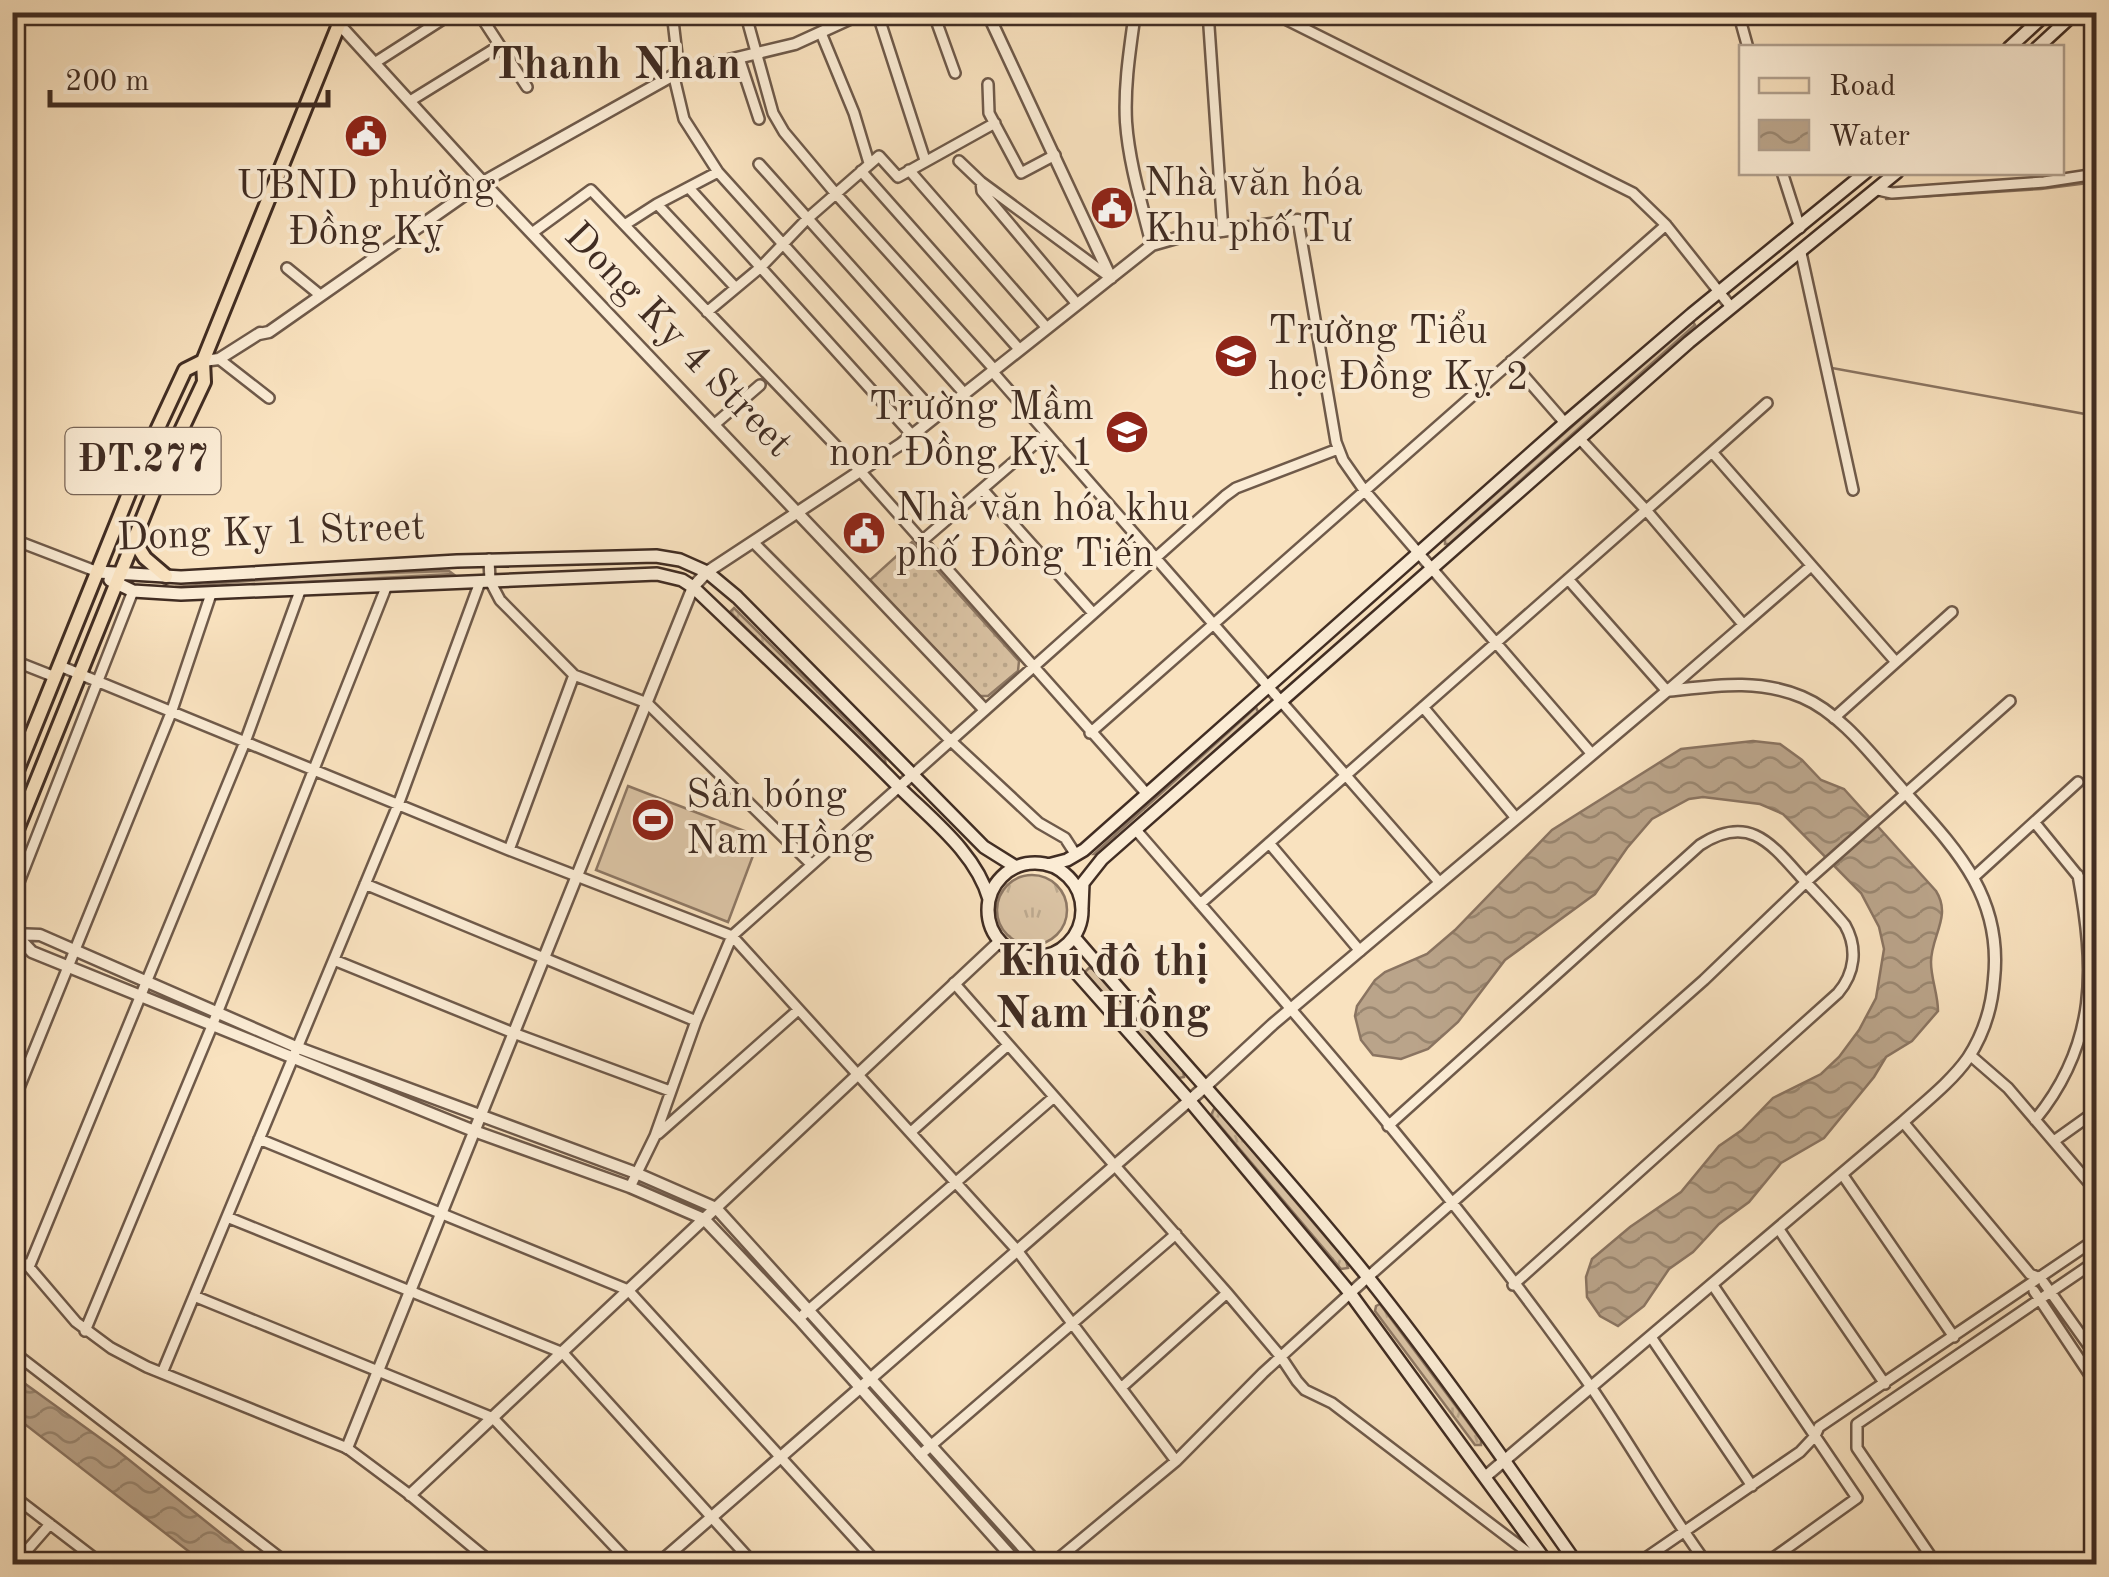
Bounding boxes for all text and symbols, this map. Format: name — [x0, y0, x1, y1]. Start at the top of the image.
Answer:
district label: Thanh Nhan — [491, 44, 741, 89]
scale bar — [50, 45, 328, 107]
legend — [1739, 45, 2064, 175]
text: 200 m — [65, 67, 149, 97]
text: Road — [1829, 72, 1896, 102]
public building icon: UBND phường Đồng Kỵ — [343, 113, 389, 159]
text: Water — [1829, 122, 1910, 152]
place label: Nhà văn hóa Khu phố Tư — [1144, 165, 1363, 251]
place label: UBND phường Đồng Kỵ — [237, 168, 496, 254]
public building icon: Nhà văn hóa Khu phố Tư — [1089, 185, 1135, 231]
street label: Dong Ky 4 Street — [555, 216, 799, 466]
place label: Trường Tiểu học Đồng Kỵ 2 — [1268, 309, 1529, 399]
school or university icon: Trường Tiểu học Đồng Kỵ 2 — [1213, 333, 1259, 379]
place label: Trường Mầm non Đồng Kỵ 1 — [829, 384, 1094, 475]
school or university icon: Trường Mầm non Đồng Kỵ 1 — [1104, 409, 1150, 455]
road number: ĐT.277 — [66, 428, 220, 494]
place label: Nhà văn hóa khu phố Đông Tiến — [896, 490, 1190, 576]
street label: Dong Ky 1 Street — [116, 509, 426, 559]
public building icon: Nhà văn hóa khu phố Đông Tiến — [841, 510, 887, 556]
place label: Sân bóng Nam Hồng — [686, 777, 874, 863]
sports icon: Sân bóng Nam Hồng — [630, 797, 676, 843]
district label: Khu đô thị Nam Hồng — [995, 941, 1211, 1038]

